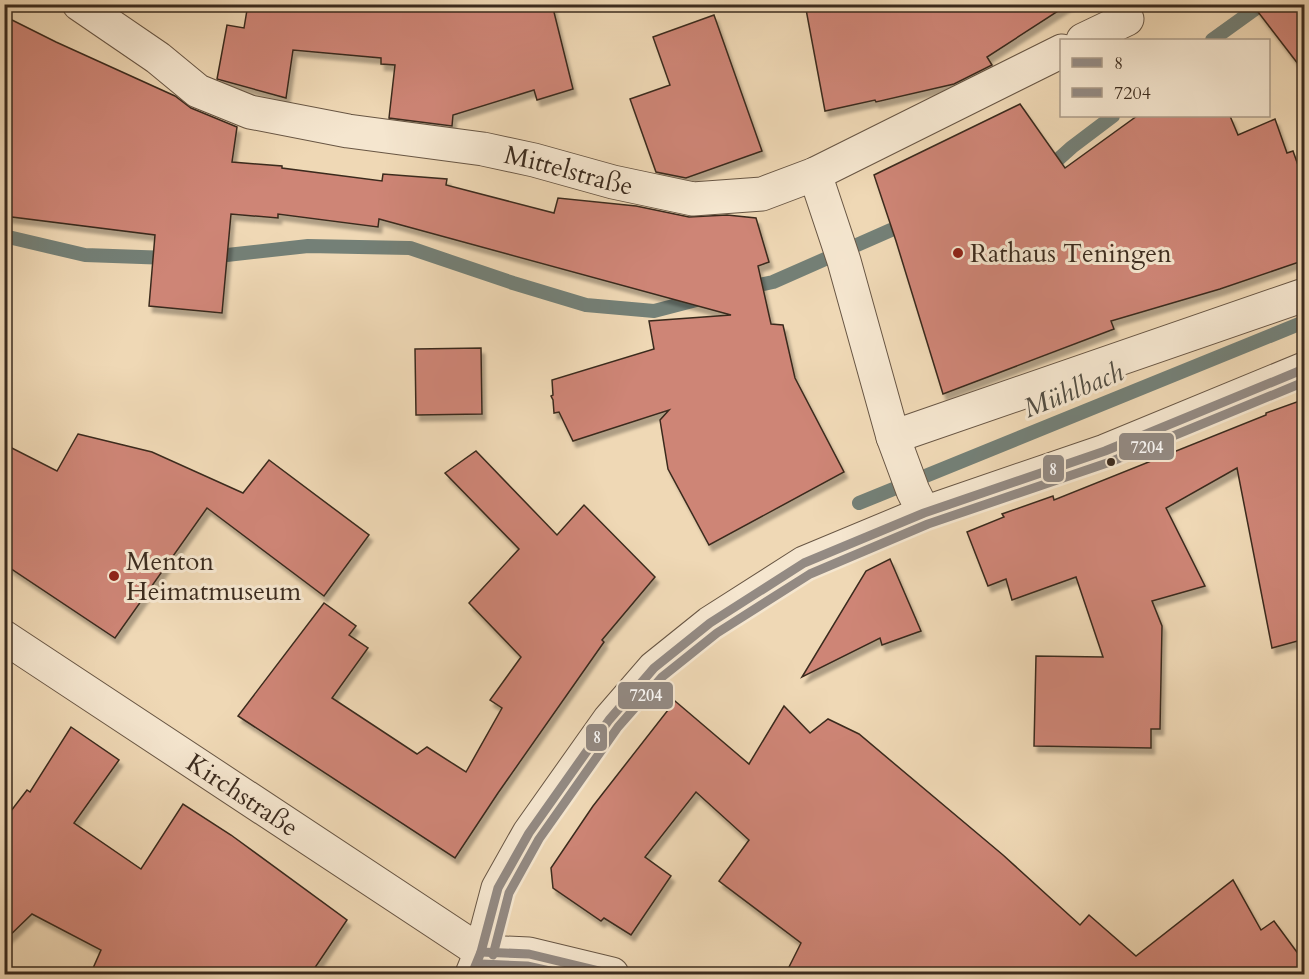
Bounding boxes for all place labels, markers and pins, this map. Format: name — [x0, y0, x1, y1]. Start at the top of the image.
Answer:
place label: Rathaus Teningen — [970, 236, 1172, 271]
marker: Rathaus Teningen — [951, 246, 965, 260]
unlabelled marker — [1105, 456, 1117, 468]
place label: Menton Heimatmuseum — [126, 544, 301, 609]
marker: Menton Heimatmuseum — [107, 569, 121, 583]

